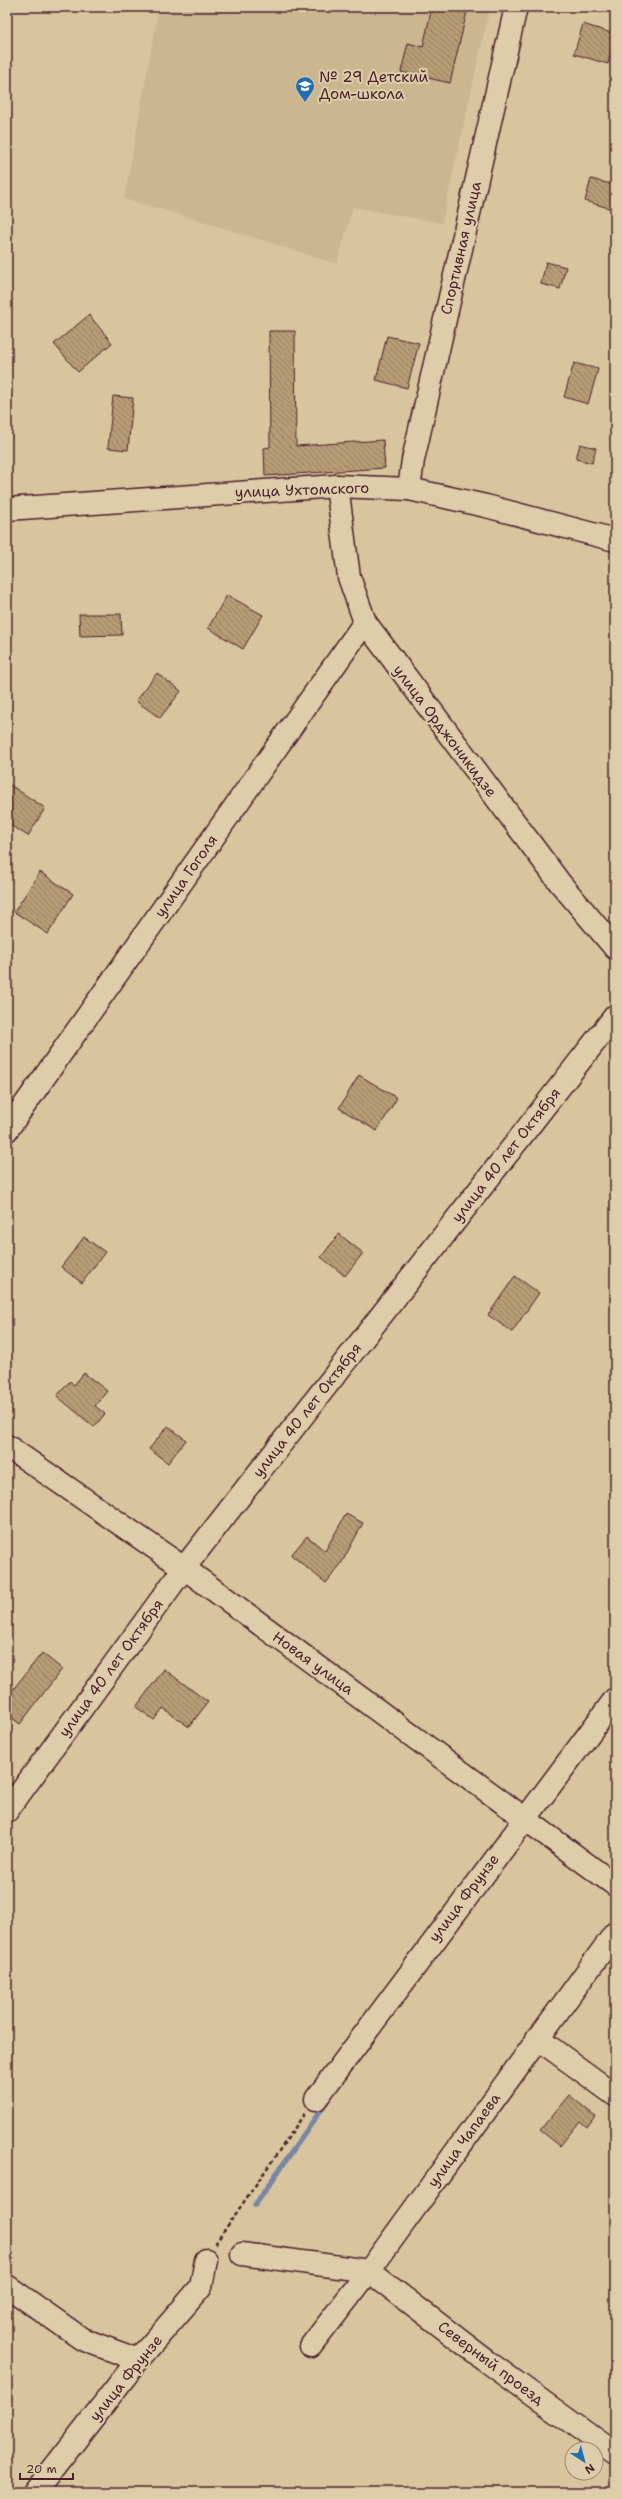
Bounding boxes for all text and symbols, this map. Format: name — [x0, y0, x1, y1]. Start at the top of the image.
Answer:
place label: № 29 Детский Дом-школа — [319, 67, 429, 104]
school or university icon: № 29 Детский Дом-школа — [294, 75, 316, 103]
street label: Спортивная улица — [436, 179, 486, 317]
street label: улица Ухтомского — [234, 478, 370, 502]
street label: улица Орджоникидзе — [389, 661, 501, 801]
street label: улица Гоголя — [150, 831, 222, 921]
street label: улица 40 лет Октября — [447, 1084, 565, 1226]
street label: улица 40 лет Октября — [248, 1339, 366, 1481]
street label: улица 40 лет Октября — [54, 1595, 168, 1741]
street label: Новая улица — [268, 1627, 358, 1700]
street label: улица Фрунзе — [424, 1850, 504, 1946]
street label: улица Чапаева — [423, 2088, 505, 2191]
street label: Северный проезд — [434, 2316, 549, 2410]
street label: улица Фрунзе — [85, 2331, 167, 2425]
north arrow — [564, 2441, 604, 2481]
scale bar — [20, 2455, 73, 2481]
text: N — [581, 2460, 598, 2477]
text: 20 m — [26, 2461, 57, 2477]

